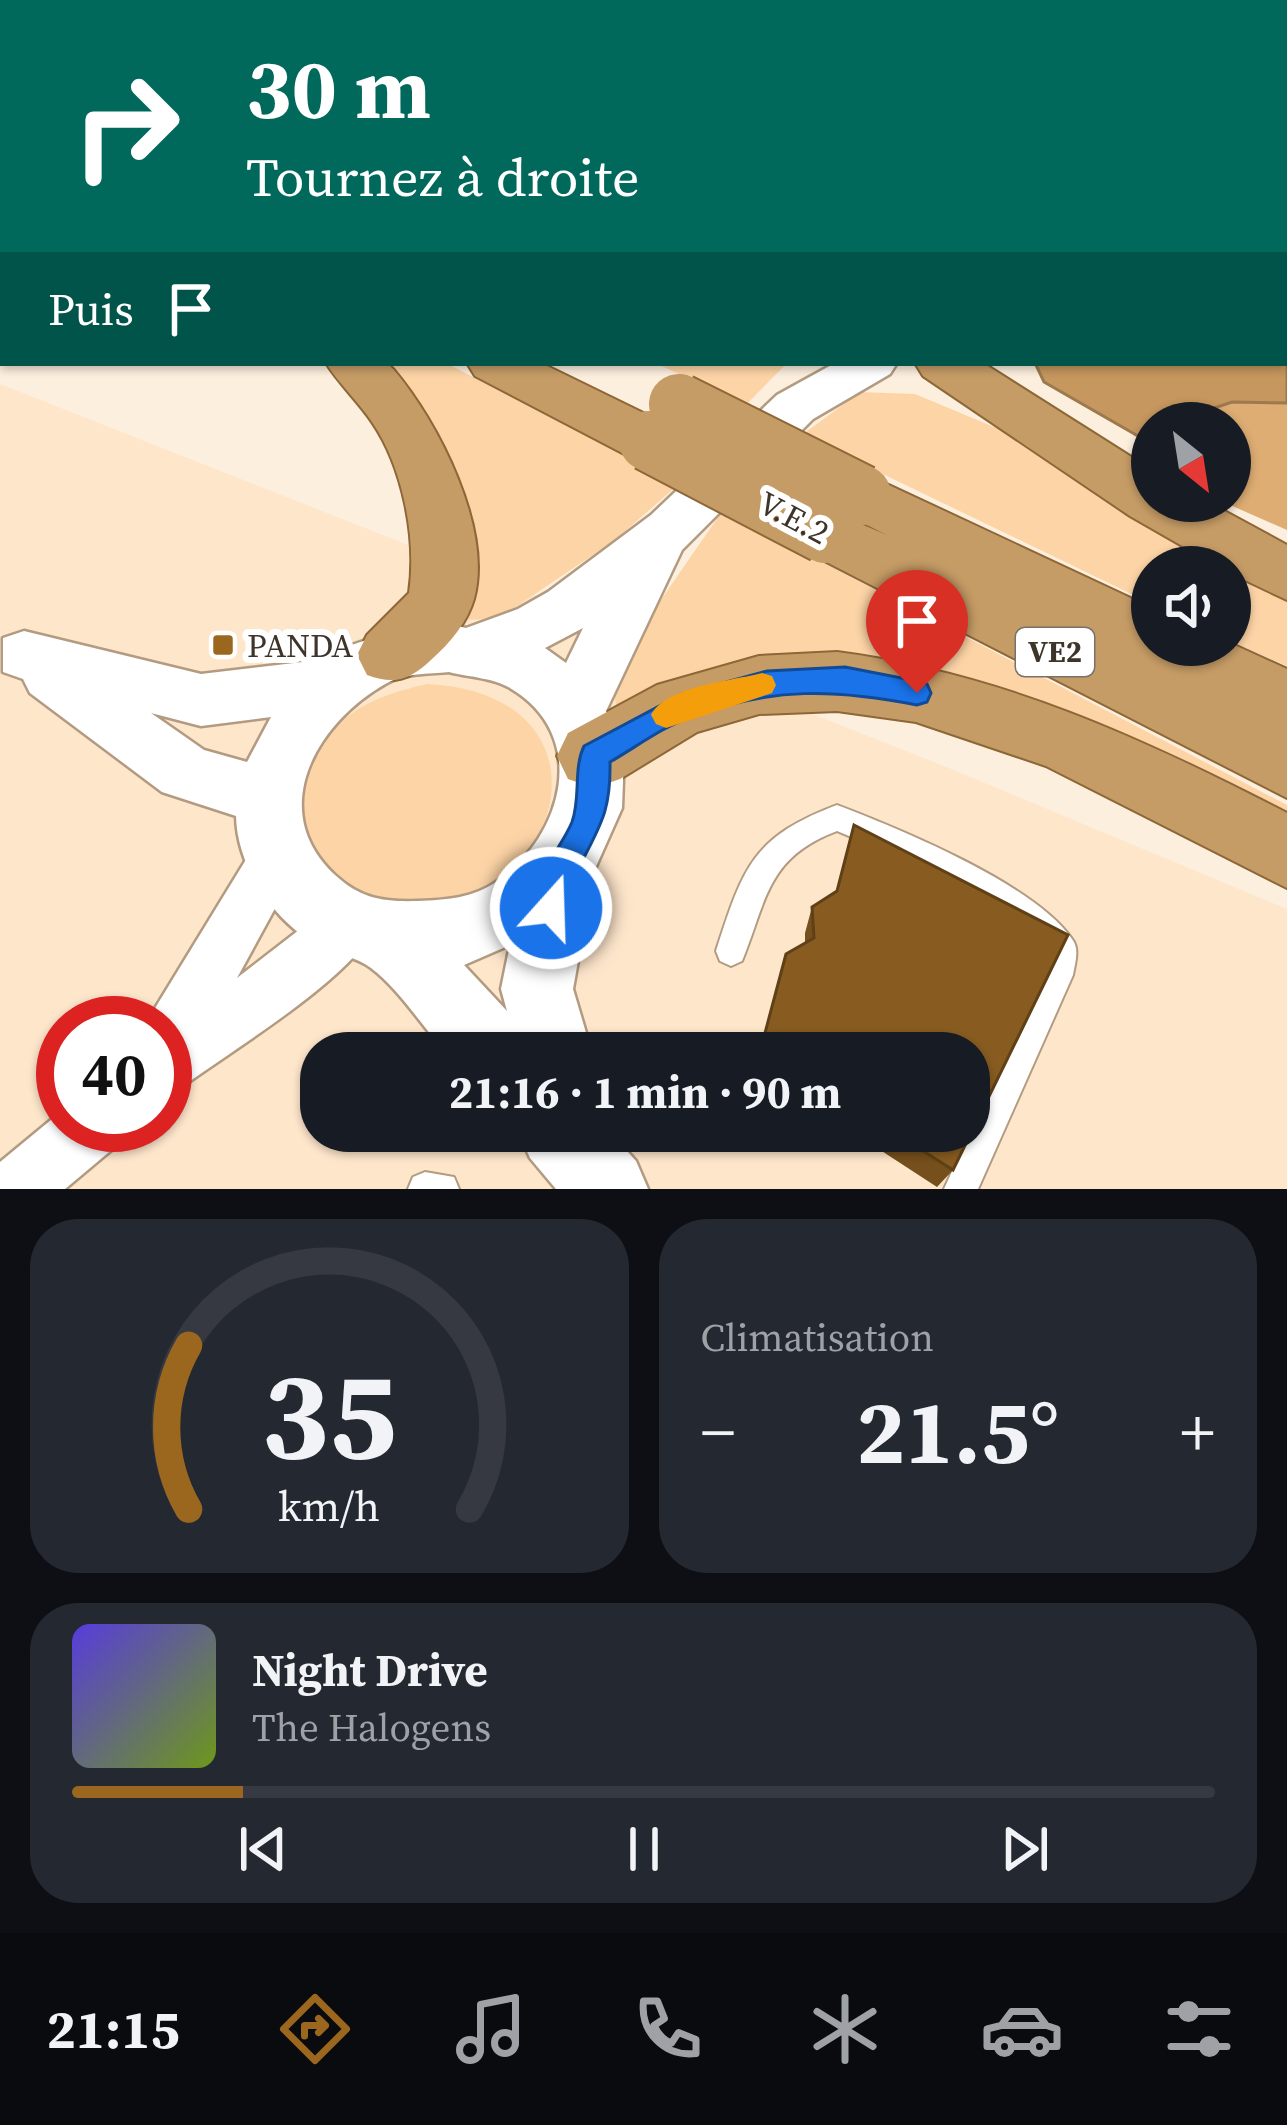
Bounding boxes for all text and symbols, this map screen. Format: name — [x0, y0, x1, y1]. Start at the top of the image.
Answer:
text: 30 m — [246, 31, 431, 146]
icon: right — [48, 48, 204, 204]
text: Tournez à droite — [246, 140, 640, 214]
icon: arrive — [158, 276, 224, 342]
text: Puis — [48, 278, 134, 340]
north arrow — [1131, 402, 1251, 522]
map controls — [1131, 402, 1251, 666]
street label: V.E.2 — [751, 480, 837, 555]
button: sound — [1131, 546, 1251, 666]
pin — [866, 570, 968, 693]
icon: arrive — [884, 588, 950, 654]
place label: PANDA — [247, 623, 353, 668]
road number: VE2 — [1016, 628, 1094, 676]
marker: PANDA — [210, 632, 236, 658]
position arrow — [488, 845, 614, 971]
speed limit sign: 40 — [36, 996, 192, 1152]
text: 21:16 · 1 min · 90 m — [449, 1061, 841, 1123]
text: Climatisation — [701, 1311, 934, 1364]
text: 35 — [262, 1329, 397, 1500]
text: 21.5° — [856, 1370, 1059, 1493]
text: − — [701, 1387, 735, 1477]
text: + — [1180, 1387, 1215, 1477]
text: km/h — [278, 1477, 380, 1535]
text: Night Drive — [252, 1639, 488, 1701]
text: The Halogens — [252, 1701, 491, 1754]
icon: previous — [230, 1816, 296, 1882]
icon: pause — [611, 1816, 677, 1882]
icon: next — [992, 1816, 1058, 1882]
icon: directions — [273, 1987, 357, 2071]
icon: music — [449, 1987, 533, 2071]
icon: phone — [626, 1987, 710, 2071]
icon: climate — [803, 1987, 887, 2071]
icon: car — [980, 1987, 1064, 2071]
icon: filters — [1157, 1987, 1241, 2071]
text: 21:15 — [46, 1992, 180, 2066]

